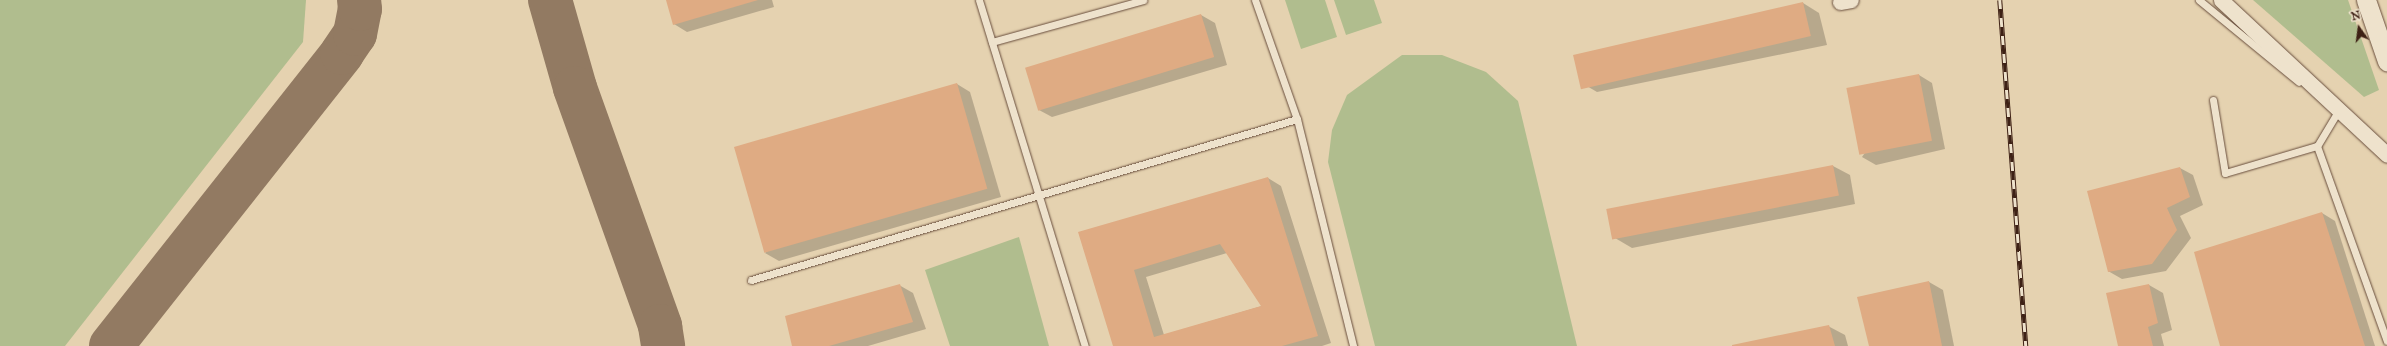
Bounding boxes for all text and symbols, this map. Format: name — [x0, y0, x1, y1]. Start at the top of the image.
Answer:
north arrow — [2339, 8, 2379, 48]
text: N — [2350, 8, 2362, 23]

